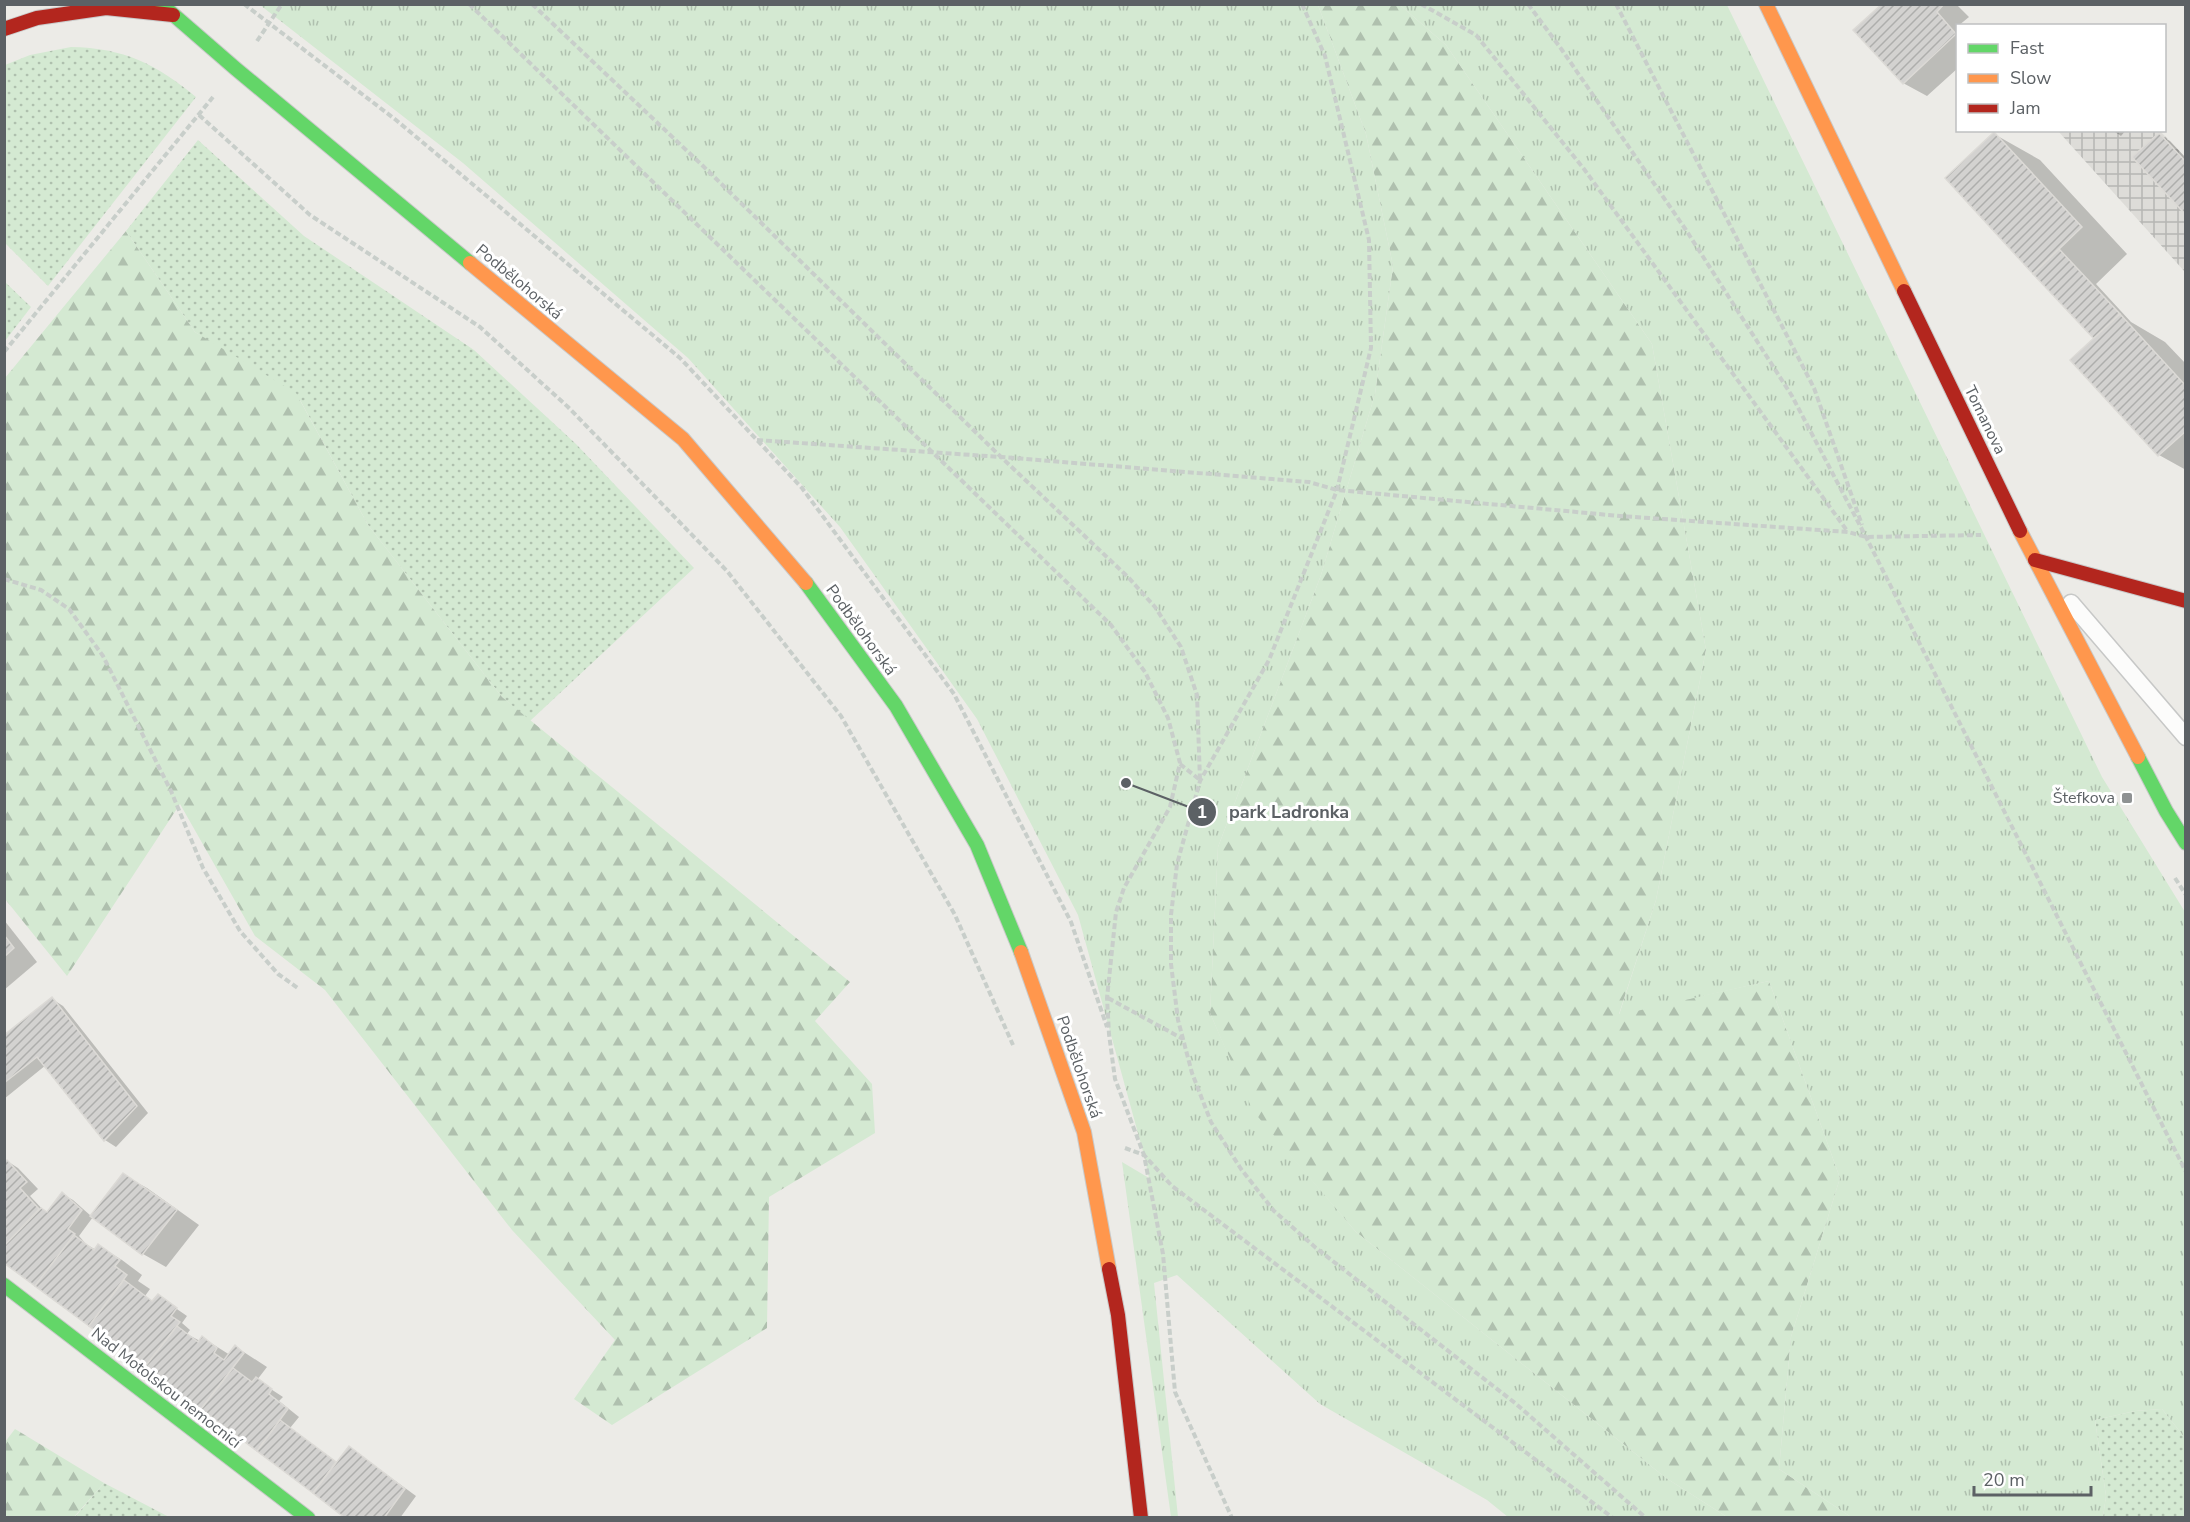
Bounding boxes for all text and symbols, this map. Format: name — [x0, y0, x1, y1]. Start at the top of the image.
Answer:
legend — [1956, 24, 2166, 132]
text: Fast — [2010, 36, 2045, 60]
text: Slow — [2010, 66, 2051, 90]
text: Jam — [2009, 96, 2041, 120]
street label: Podbělohorská — [471, 239, 567, 325]
street label: Tomanova — [1959, 382, 2011, 458]
street label: Podbělohorská — [821, 580, 901, 680]
place label: Štefkova — [2053, 787, 2115, 809]
marker: Štefkova — [2120, 791, 2134, 805]
callout: park Ladronka — [1187, 794, 1361, 830]
text: 1 — [1197, 800, 1207, 824]
text: park Ladronka — [1229, 800, 1349, 824]
street label: Podbělohorská — [1051, 1013, 1107, 1121]
street label: Nad Motolskou nemocnicí — [87, 1323, 246, 1454]
scale bar — [1974, 1459, 2091, 1497]
text: 20 m — [1983, 1468, 2025, 1492]

